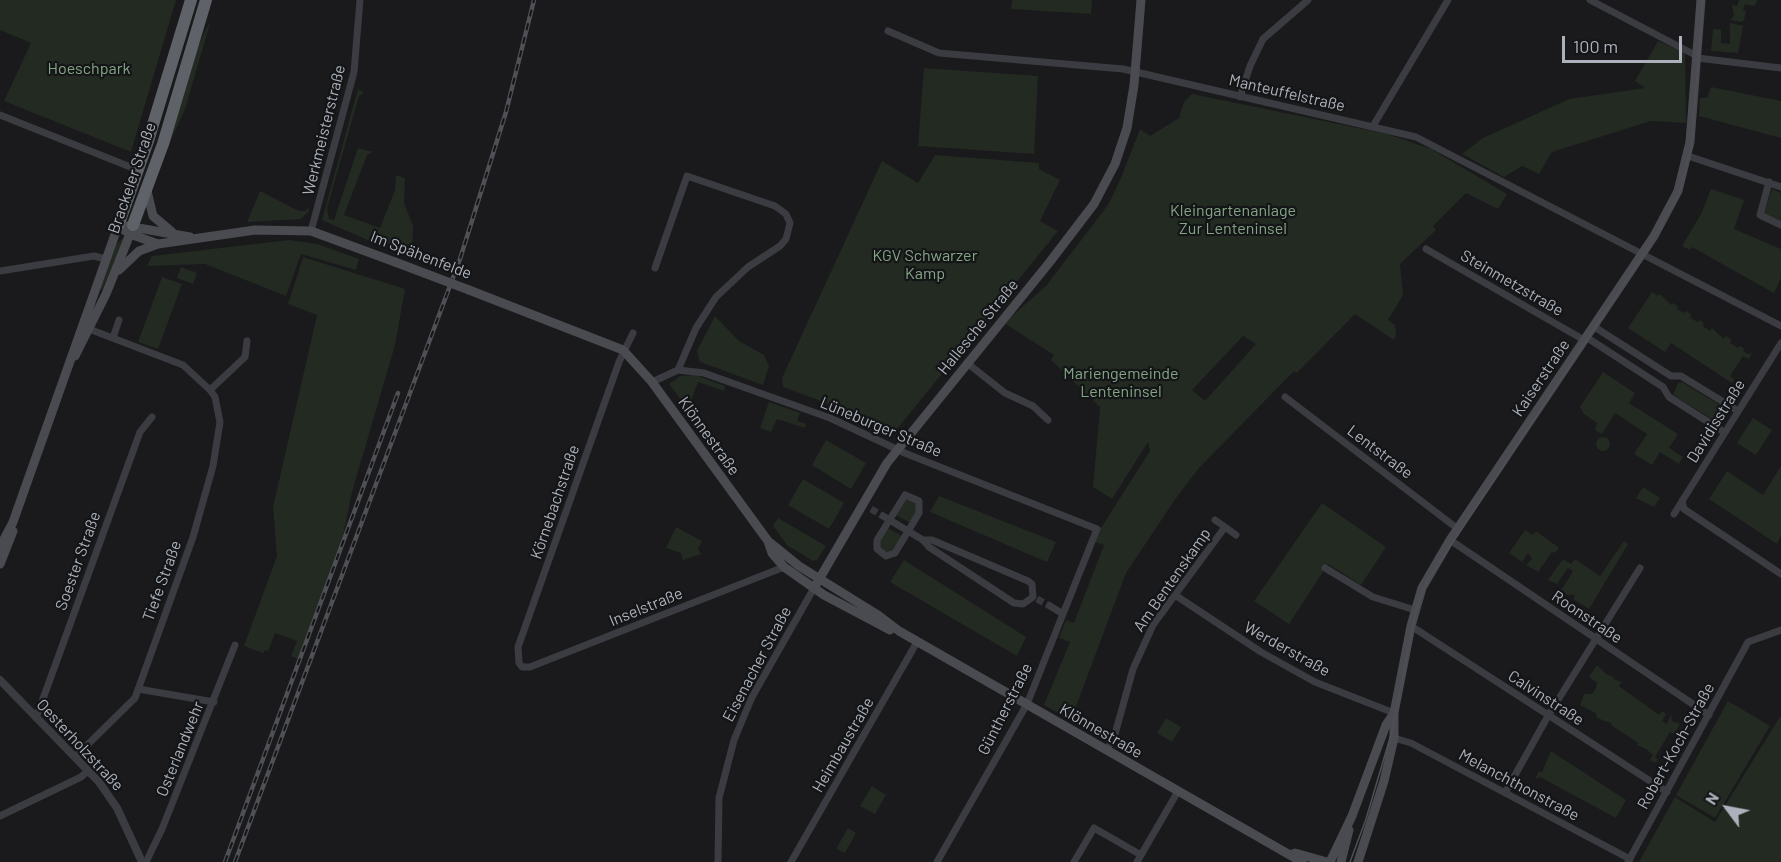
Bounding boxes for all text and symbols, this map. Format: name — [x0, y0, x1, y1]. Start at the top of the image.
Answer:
scale bar — [1565, 24, 1685, 62]
text: 100 m — [1573, 35, 1618, 57]
park label: Hoeschpark — [47, 59, 131, 79]
street label: Werkmeisterstraße — [298, 63, 350, 197]
street label: Manteuffelstraße — [1227, 70, 1347, 116]
street label: Brackeler Straße — [104, 120, 160, 236]
park label: Kleingartenanlage Zur Lenteninsel — [1170, 201, 1296, 239]
street label: Im Spähenfelde — [368, 227, 474, 283]
park label: KGV Schwarzer Kamp — [873, 246, 977, 284]
street label: Steinmetzstraße — [1457, 246, 1567, 320]
street label: Hallesche Straße — [934, 275, 1022, 379]
street label: Kaiserstraße — [1508, 336, 1574, 420]
park label: Mariengemeinde Lenteninsel — [1063, 364, 1179, 402]
street label: Davidisstraße — [1683, 376, 1749, 466]
street label: Klönnestraße — [674, 393, 744, 479]
street label: Lüneburger Straße — [817, 393, 945, 461]
street label: Lentstraße — [1343, 421, 1417, 483]
street label: Körnebachstraße — [526, 442, 584, 562]
street label: Soester Straße — [51, 509, 105, 613]
street label: Am Bentenskamp — [1129, 525, 1215, 635]
street label: Tiefe Straße — [139, 538, 185, 624]
street label: Inselstraße — [606, 584, 686, 630]
street label: Roonstraße — [1548, 586, 1626, 648]
street label: Eisenacher Straße — [719, 603, 795, 725]
street label: Werderstraße — [1241, 617, 1333, 681]
street label: Güntherstraße — [974, 660, 1036, 758]
street label: Calvinstraße — [1504, 666, 1588, 730]
street label: Robert-Koch-Straße — [1633, 679, 1719, 813]
street label: Heimbaustraße — [808, 694, 878, 796]
street label: Oesterholzstraße — [32, 695, 128, 795]
street label: Osterlandwehr — [152, 699, 208, 799]
street label: Klönnestraße — [1056, 700, 1146, 762]
street label: Melanchthonstraße — [1455, 745, 1583, 825]
north arrow — [1697, 778, 1757, 838]
text: N — [1700, 789, 1722, 808]

